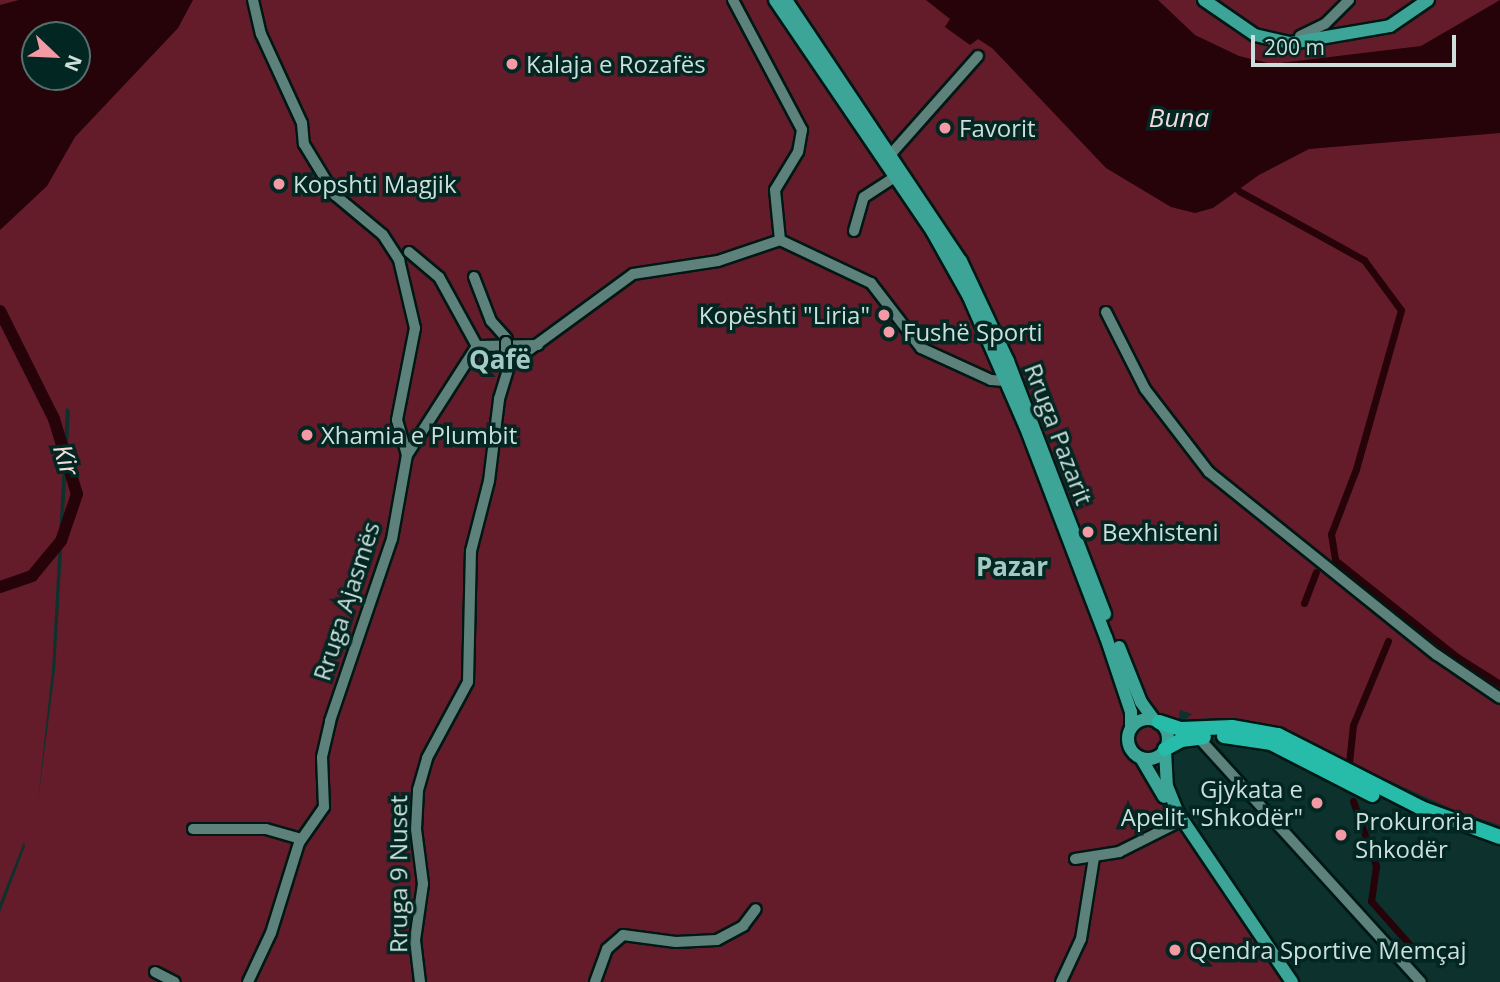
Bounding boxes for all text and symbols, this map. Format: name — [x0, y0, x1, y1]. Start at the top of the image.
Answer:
north arrow — [21, 21, 91, 91]
scale bar — [1255, 21, 1460, 65]
text: 200 m — [1264, 33, 1325, 61]
place label: Kalaja e Rozafës — [526, 50, 706, 78]
text: N — [59, 51, 88, 76]
marker: Kalaja e Rozafës — [504, 56, 520, 72]
water label: Buna — [1149, 102, 1209, 134]
place label: Favorit — [959, 114, 1036, 142]
marker: Favorit — [937, 120, 953, 136]
place label: Kopshti Magjik — [293, 170, 456, 198]
marker: Kopshti Magjik — [271, 176, 287, 192]
place label: Kopështi "Liria" — [699, 301, 870, 329]
marker: Kopështi "Liria" — [876, 307, 892, 323]
place label: Fushë Sporti — [903, 318, 1043, 346]
marker: Fushë Sporti — [881, 324, 897, 340]
district label: Qafë — [469, 344, 531, 376]
street label: Rruga Pazarit — [1019, 359, 1099, 509]
place label: Xhamia e Plumbit — [321, 421, 517, 449]
marker: Xhamia e Plumbit — [299, 427, 315, 443]
water label: Kir — [46, 440, 86, 480]
street label: Rruga Ajasmës — [307, 518, 385, 684]
place label: Bexhisteni — [1102, 518, 1219, 546]
marker: Bexhisteni — [1080, 524, 1096, 540]
district label: Pazar — [976, 551, 1048, 583]
place label: Gjykata e Apelit "Shkodër" — [1121, 775, 1303, 831]
street label: Rruga 9 Nuset — [384, 795, 412, 953]
marker: Gjykata e Apelit "Shkodër" — [1309, 795, 1325, 811]
place label: Prokuroria Shkodër — [1355, 807, 1474, 863]
marker: Prokuroria Shkodër — [1333, 827, 1349, 843]
place label: Qendra Sportive Memçaj — [1189, 936, 1466, 964]
marker: Qendra Sportive Memçaj — [1167, 942, 1183, 958]

